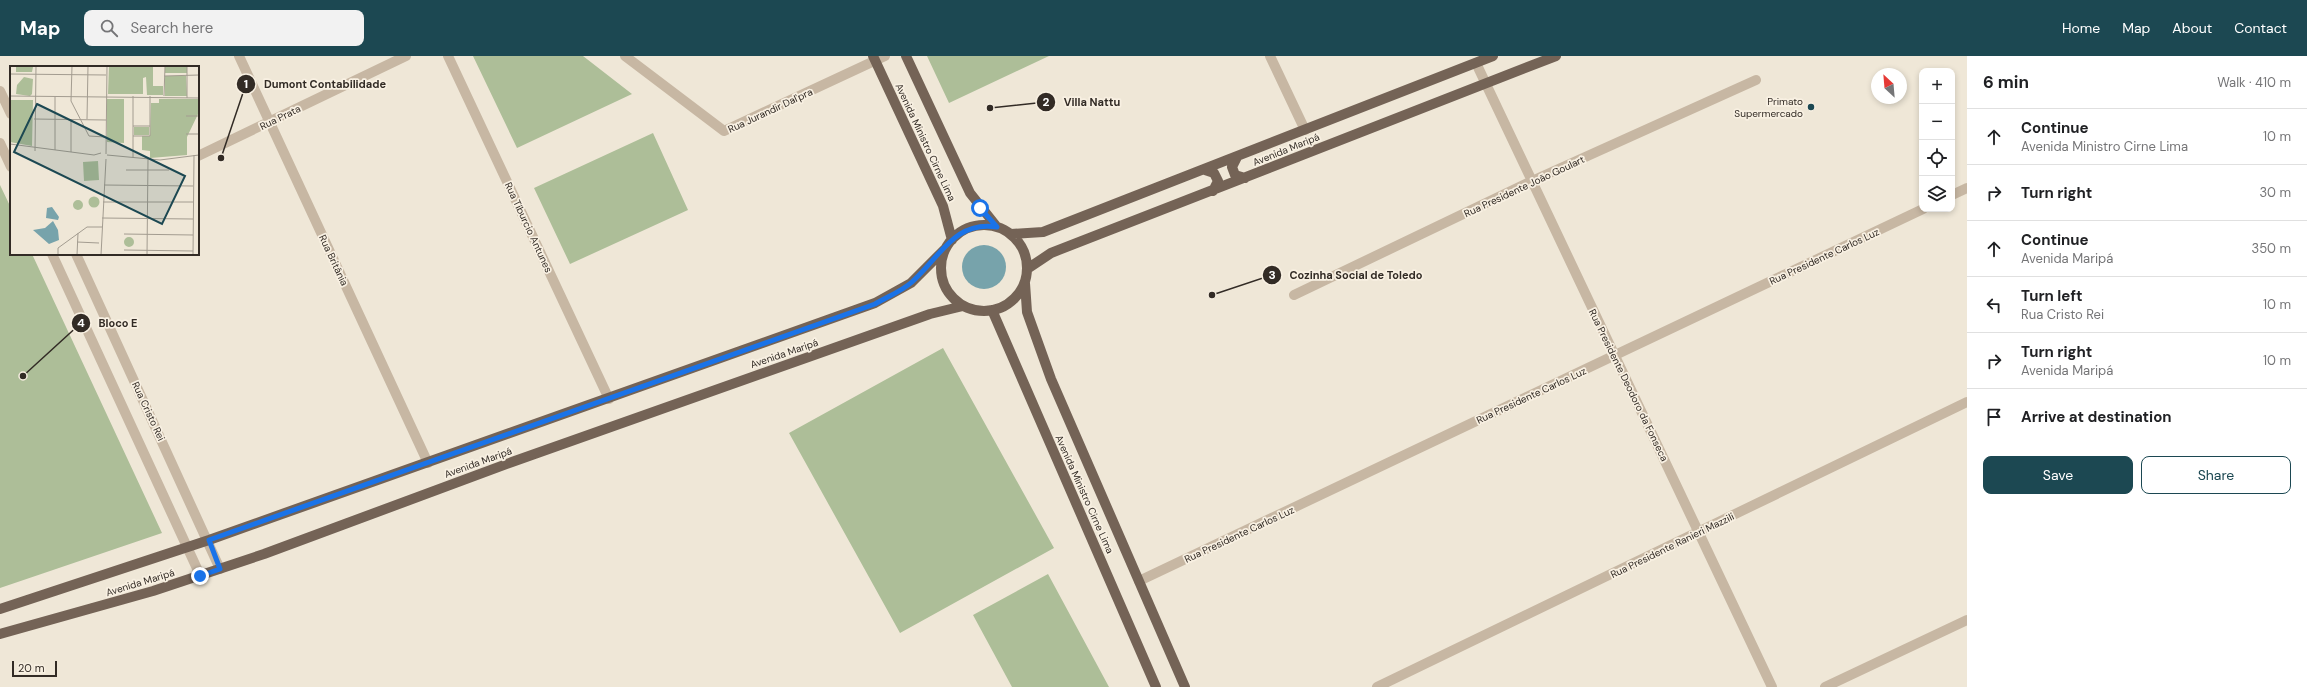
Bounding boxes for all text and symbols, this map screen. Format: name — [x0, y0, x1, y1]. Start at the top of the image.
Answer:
search box — [84, 10, 364, 46]
text: Map — [20, 16, 60, 41]
icon: search — [98, 17, 120, 39]
text: Search here — [130, 18, 213, 38]
text: Home — [2062, 19, 2100, 37]
text: Map — [2122, 19, 2150, 37]
text: About — [2172, 19, 2212, 37]
text: Contact — [2234, 19, 2287, 37]
inset map — [10, 66, 199, 255]
north arrow — [1871, 68, 1907, 104]
map controls — [1919, 68, 1955, 212]
button: + — [1919, 68, 1955, 104]
text: 6 min — [1983, 71, 2029, 93]
callout: Dumont Contabilidade — [236, 73, 394, 96]
text: Walk · 410 m — [2217, 74, 2291, 91]
text: 1 — [244, 76, 248, 92]
text: Dumont Contabilidade — [264, 77, 386, 91]
street label: Avenida Ministro Cirne Lima — [893, 81, 959, 203]
street label: Rua Jurandir Dal'pra — [726, 85, 815, 136]
callout: Villa Nattu — [1036, 91, 1129, 114]
text: 2 — [1043, 94, 1050, 110]
text: Villa Nattu — [1064, 95, 1120, 109]
place label: Primato Supermercado — [1734, 95, 1803, 120]
street label: Rua Prata — [258, 102, 303, 133]
marker: Primato Supermercado — [1806, 102, 1816, 112]
button: − — [1919, 104, 1955, 140]
text: Continue — [2021, 118, 2089, 138]
icon: ahead — [1983, 126, 2005, 148]
text: 10 m — [2263, 128, 2291, 145]
street label: Avenida Maripá — [1251, 130, 1322, 169]
text: Avenida Ministro Cirne Lima — [2021, 138, 2188, 155]
button: locate — [1919, 140, 1955, 176]
street label: Rua Presidente João Goulart — [1462, 153, 1587, 220]
button: layers — [1919, 176, 1955, 212]
street label: Rua Tíburcio Antunes — [502, 180, 555, 275]
icon: right — [1983, 182, 2005, 204]
text: Turn right — [2021, 183, 2092, 203]
text: 30 m — [2259, 184, 2291, 201]
route start — [971, 199, 989, 217]
street label: Rua Presidente Carlos Luz — [1767, 225, 1882, 288]
text: Continue — [2021, 230, 2089, 250]
street label: Rua Britânia — [316, 233, 351, 288]
icon: ahead — [1983, 238, 2005, 260]
text: 350 m — [2251, 240, 2291, 257]
text: Avenida Maripá — [2021, 250, 2113, 267]
callout: Cozinha Social de Toledo — [1262, 263, 1431, 286]
text: 3 — [1268, 267, 1276, 283]
text: Cozinha Social de Toledo — [1289, 268, 1423, 282]
text: Turn left — [2021, 286, 2082, 306]
icon: left — [1983, 294, 2005, 316]
text: 10 m — [2263, 296, 2291, 313]
text: Rua Cristo Rei — [2021, 306, 2104, 323]
street label: Rua Presidente Deodoro da Fonseca — [1586, 307, 1671, 463]
callout: Bloco E — [71, 311, 146, 334]
text: 4 — [77, 315, 85, 331]
text: Bloco E — [98, 316, 138, 330]
street label: Avenida Maripá — [748, 336, 820, 371]
text: Turn right — [2021, 342, 2092, 362]
icon: right — [1983, 350, 2005, 372]
text: 10 m — [2263, 352, 2291, 369]
text: Avenida Maripá — [2021, 362, 2113, 379]
street label: Rua Presidente Carlos Luz — [1474, 364, 1589, 427]
street label: Rua Cristo Rei — [129, 379, 168, 443]
icon: arrive — [1983, 406, 2005, 428]
text: Arrive at destination — [2021, 407, 2172, 427]
street label: Avenida Ministro Cirne Lima — [1052, 433, 1117, 556]
street label: Avenida Maripá — [443, 444, 514, 481]
button: Save — [1983, 456, 2133, 494]
button: Share — [2141, 456, 2291, 494]
street label: Rua Presidente Carlos Luz — [1182, 503, 1297, 566]
street label: Rua Presidente Ranieri Mazzili — [1608, 510, 1736, 581]
street label: Avenida Maripá — [104, 566, 176, 599]
route end — [191, 567, 209, 585]
scale bar — [12, 659, 57, 678]
text: 20 m — [18, 661, 44, 675]

